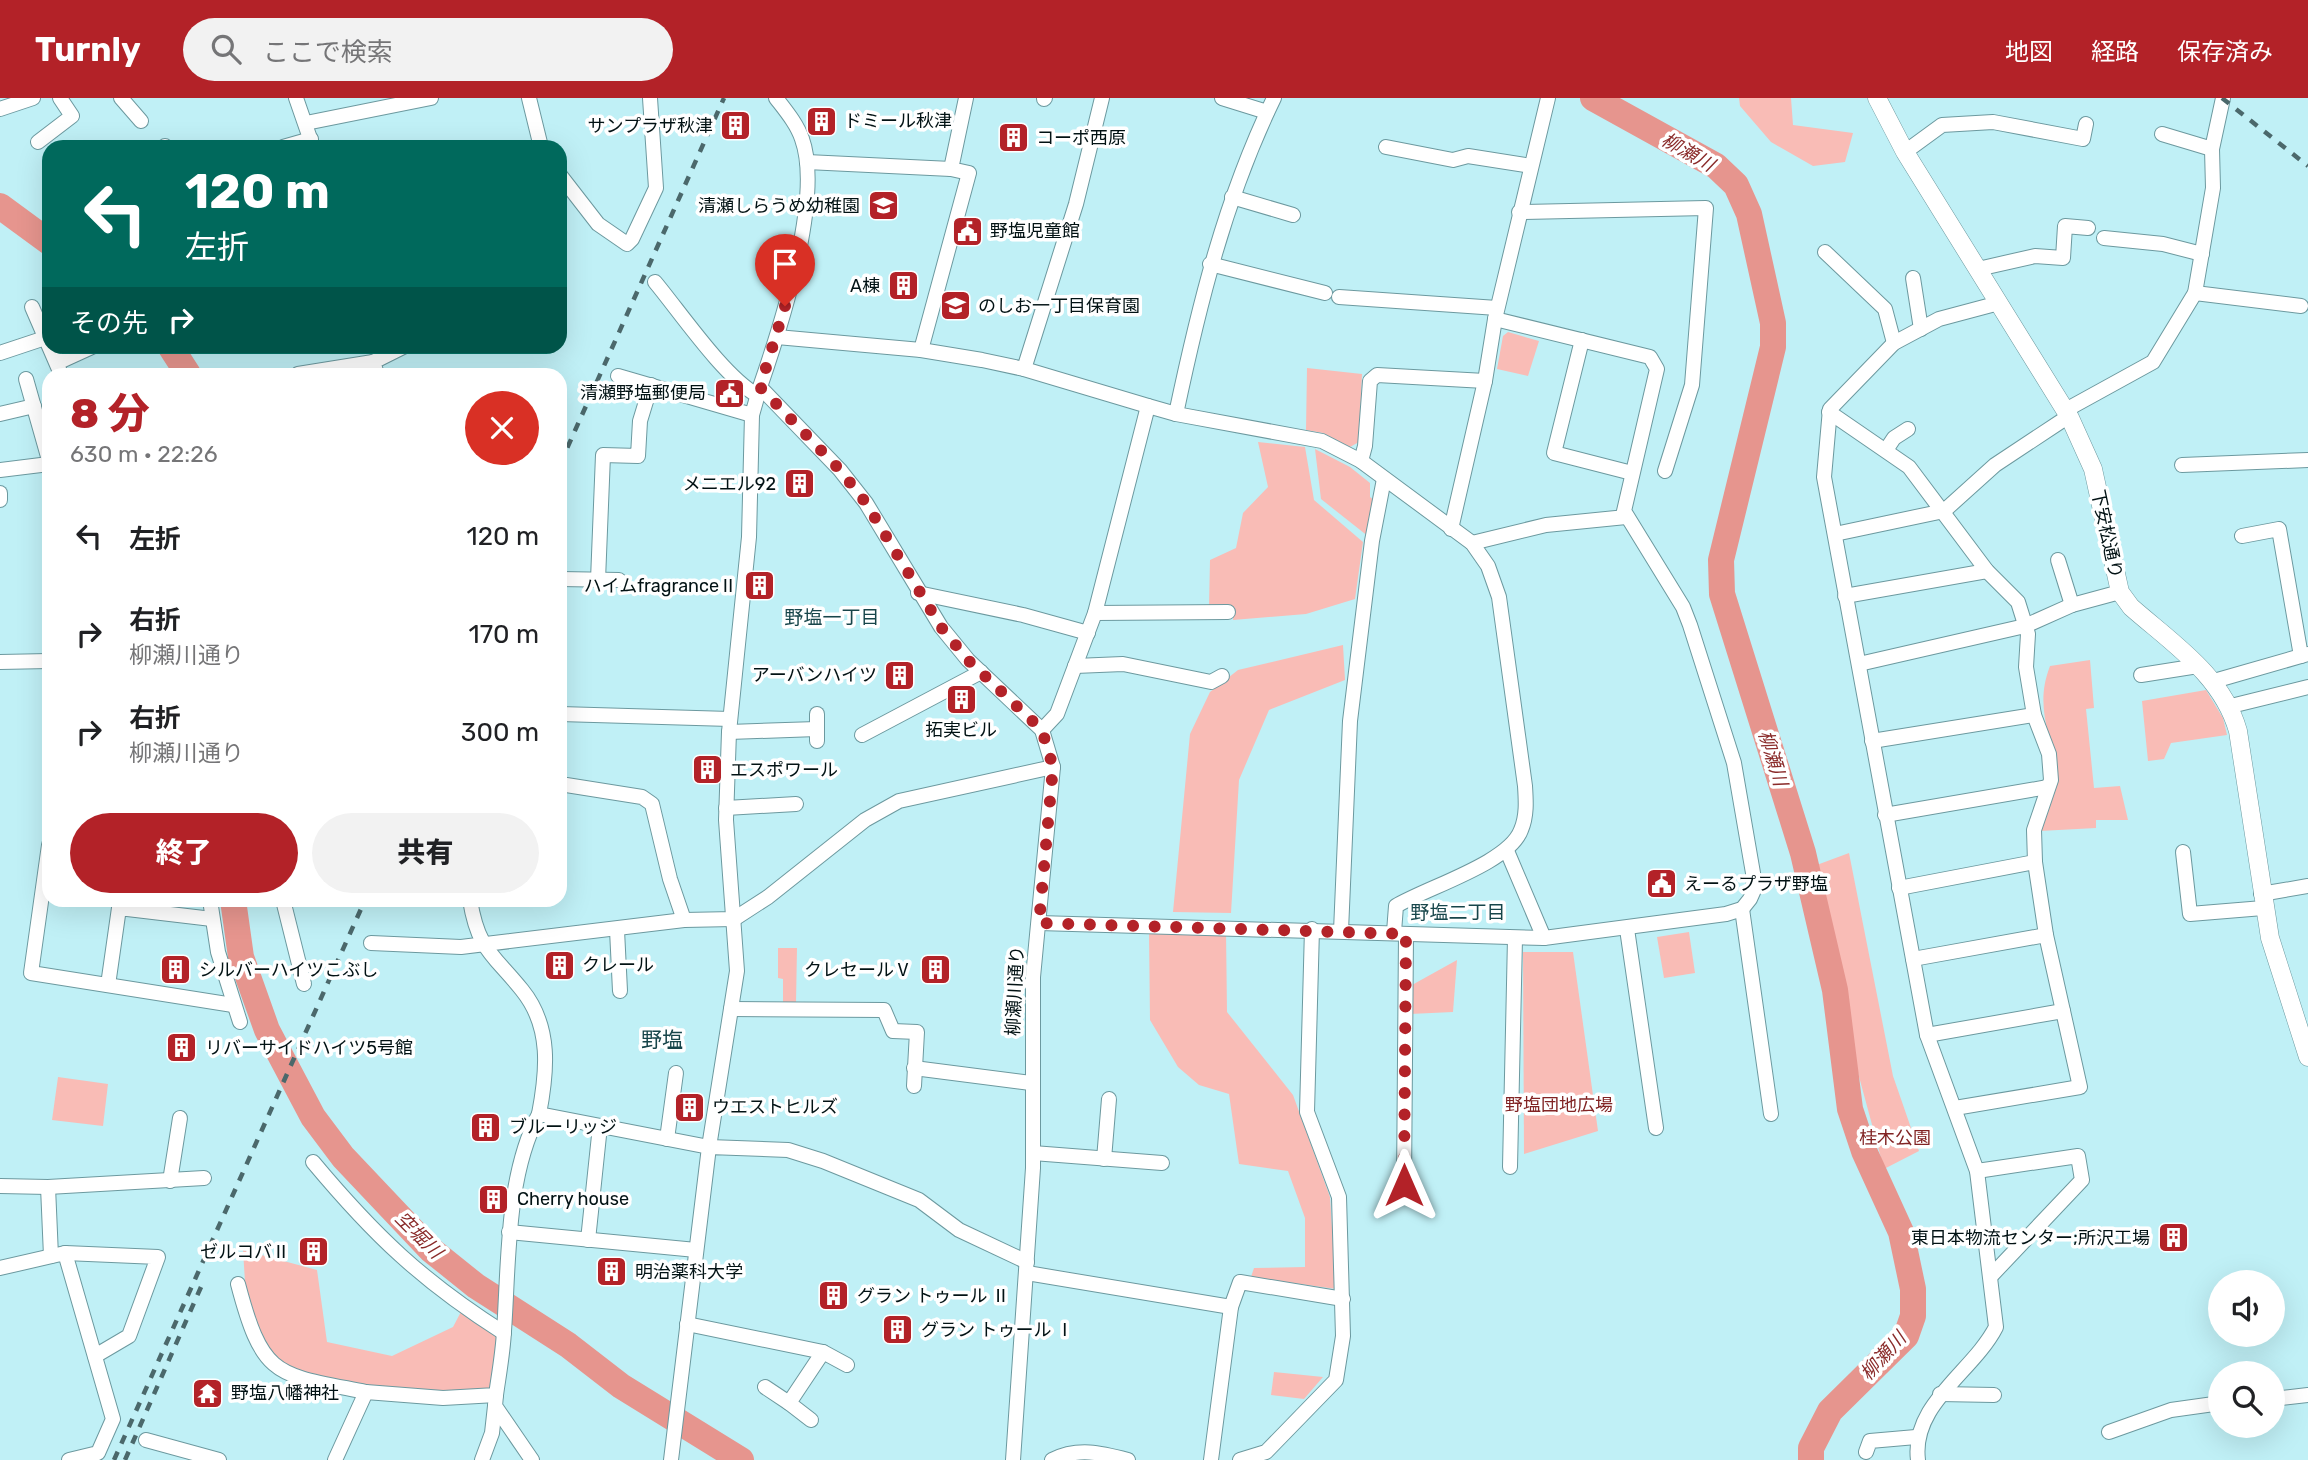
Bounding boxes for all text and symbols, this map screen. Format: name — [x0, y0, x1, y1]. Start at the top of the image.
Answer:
search box — [183, 18, 673, 81]
text: Turnly — [35, 30, 141, 69]
icon: search — [207, 30, 245, 68]
text: ここで検索 — [263, 37, 393, 68]
text: 地図 — [2005, 38, 2053, 66]
text: 経路 — [2091, 38, 2139, 66]
text: 保存済み — [2177, 38, 2273, 66]
building icon: ドミール秋津 — [804, 104, 838, 138]
building icon: サンプラザ秋津 — [719, 109, 753, 143]
place label: ドミール秋津 — [844, 110, 952, 132]
place label: サンプラザ秋津 — [588, 115, 713, 137]
building icon: コーポ西原 — [996, 121, 1030, 155]
place label: コーポ西原 — [1036, 127, 1126, 149]
water label: 柳瀬川 — [1658, 128, 1720, 177]
text: 120 m — [185, 162, 330, 220]
icon: left — [70, 168, 161, 259]
school or university icon: 清瀬しらうめ幼稚園 — [866, 189, 900, 223]
place label: 清瀬しらうめ幼稚園 — [698, 195, 860, 217]
public building icon: 野塩児童館 — [950, 214, 984, 248]
place label: 野塩児童館 — [990, 220, 1080, 242]
text: 左折 — [185, 228, 249, 266]
pin — [755, 234, 815, 306]
icon: arrive — [766, 245, 804, 283]
building icon: A棟 — [886, 269, 920, 303]
place label: A棟 — [850, 275, 880, 297]
school or university icon: のしお一丁目保育園 — [938, 289, 972, 323]
place label: のしお一丁目保育園 — [978, 295, 1140, 317]
icon: right — [162, 301, 200, 339]
text: その先 — [70, 308, 148, 339]
public building icon: 清瀬野塩郵便局 — [712, 376, 746, 410]
place label: 清瀬野塩郵便局 — [580, 382, 706, 404]
text: 8 分 — [70, 389, 150, 439]
button: close — [465, 391, 539, 465]
text: 630 m · 22:26 — [70, 440, 218, 468]
building icon: メニエル92 — [782, 467, 816, 501]
place label: メニエル92 — [683, 473, 776, 495]
street label: 下安松通り — [2087, 488, 2127, 580]
icon: left — [70, 517, 108, 555]
text: 120 m — [467, 521, 539, 552]
text: 左折 — [129, 524, 181, 555]
building icon: ハイムfragranceⅡ — [743, 569, 777, 603]
place label: ハイムfragranceⅡ — [584, 575, 737, 597]
text: 右折 — [129, 605, 181, 636]
district label: 野塩一丁目 — [784, 606, 880, 629]
icon: right — [70, 615, 108, 653]
text: 170 m — [469, 619, 539, 650]
text: 柳瀬川通り — [129, 641, 244, 669]
building icon: アーバンハイツ — [883, 658, 917, 692]
place label: アーバンハイツ — [752, 664, 877, 686]
building icon: 拓実ビル — [944, 682, 978, 716]
text: 右折 — [129, 703, 181, 734]
icon: right — [70, 713, 108, 751]
text: 300 m — [461, 717, 539, 748]
place label: 拓実ビル — [925, 719, 997, 741]
water label: 柳瀬川 — [1754, 727, 1793, 791]
text: 柳瀬川通り — [129, 739, 244, 767]
building icon: エスポワール — [690, 753, 724, 787]
place label: エスポワール — [730, 759, 838, 781]
button: 終了 — [70, 813, 298, 893]
button: 共有 — [312, 813, 539, 893]
public building icon: えーるプラザ野塩 — [1644, 867, 1678, 901]
place label: えーるプラザ野塩 — [1684, 873, 1828, 895]
district label: 野塩二丁目 — [1410, 901, 1506, 924]
street label: 柳瀬川通り — [1002, 945, 1028, 1037]
building icon: クレール — [542, 948, 576, 982]
building icon: シルバーハイツこぶし — [159, 953, 193, 987]
building icon: クレセールⅤ — [918, 953, 952, 987]
place label: クレール — [582, 954, 654, 976]
place label: シルバーハイツこぶし — [199, 959, 378, 981]
place label: クレセールⅤ — [804, 959, 912, 981]
district label: 野塩 — [641, 1027, 683, 1052]
building icon: リバーサイドハイツ5号館 — [165, 1031, 199, 1065]
place label: リバーサイドハイツ5号館 — [205, 1037, 413, 1059]
building icon: ウエストヒルズ — [672, 1090, 706, 1124]
park label: 野塩団地広場 — [1505, 1094, 1613, 1116]
place label: ウエストヒルズ — [712, 1096, 838, 1118]
building icon: ブルーリッジ — [469, 1110, 503, 1144]
place label: ブルーリッジ — [509, 1116, 617, 1138]
park label: 桂木公園 — [1859, 1127, 1931, 1149]
position arrow — [1367, 1148, 1441, 1222]
building icon: Cherry house — [477, 1182, 511, 1216]
place label: Cherry house — [517, 1188, 629, 1210]
water label: 空堀川 — [391, 1207, 449, 1265]
building icon: 東日本物流センター;所沢工場 — [2156, 1221, 2190, 1255]
place label: 東日本物流センター;所沢工場 — [1911, 1227, 2150, 1249]
building icon: ゼルコバⅡ — [296, 1235, 330, 1269]
place label: ゼルコバⅡ — [200, 1241, 290, 1263]
building icon: 明治薬科大学 — [595, 1255, 629, 1289]
place label: 明治薬科大学 — [635, 1261, 743, 1283]
map controls — [2208, 1270, 2285, 1438]
button: sound — [2208, 1270, 2285, 1347]
building icon: グラン トゥール Ⅱ — [817, 1279, 851, 1313]
place label: グラン トゥール Ⅱ — [857, 1285, 1010, 1307]
building icon: グラン トゥール Ⅰ — [881, 1313, 915, 1347]
place label: グラン トゥール Ⅰ — [921, 1319, 1074, 1341]
water label: 柳瀬川 — [1855, 1326, 1912, 1385]
button: search — [2208, 1361, 2285, 1438]
temple icon: 野塩八幡神社 — [191, 1376, 225, 1410]
place label: 野塩八幡神社 — [231, 1382, 339, 1404]

